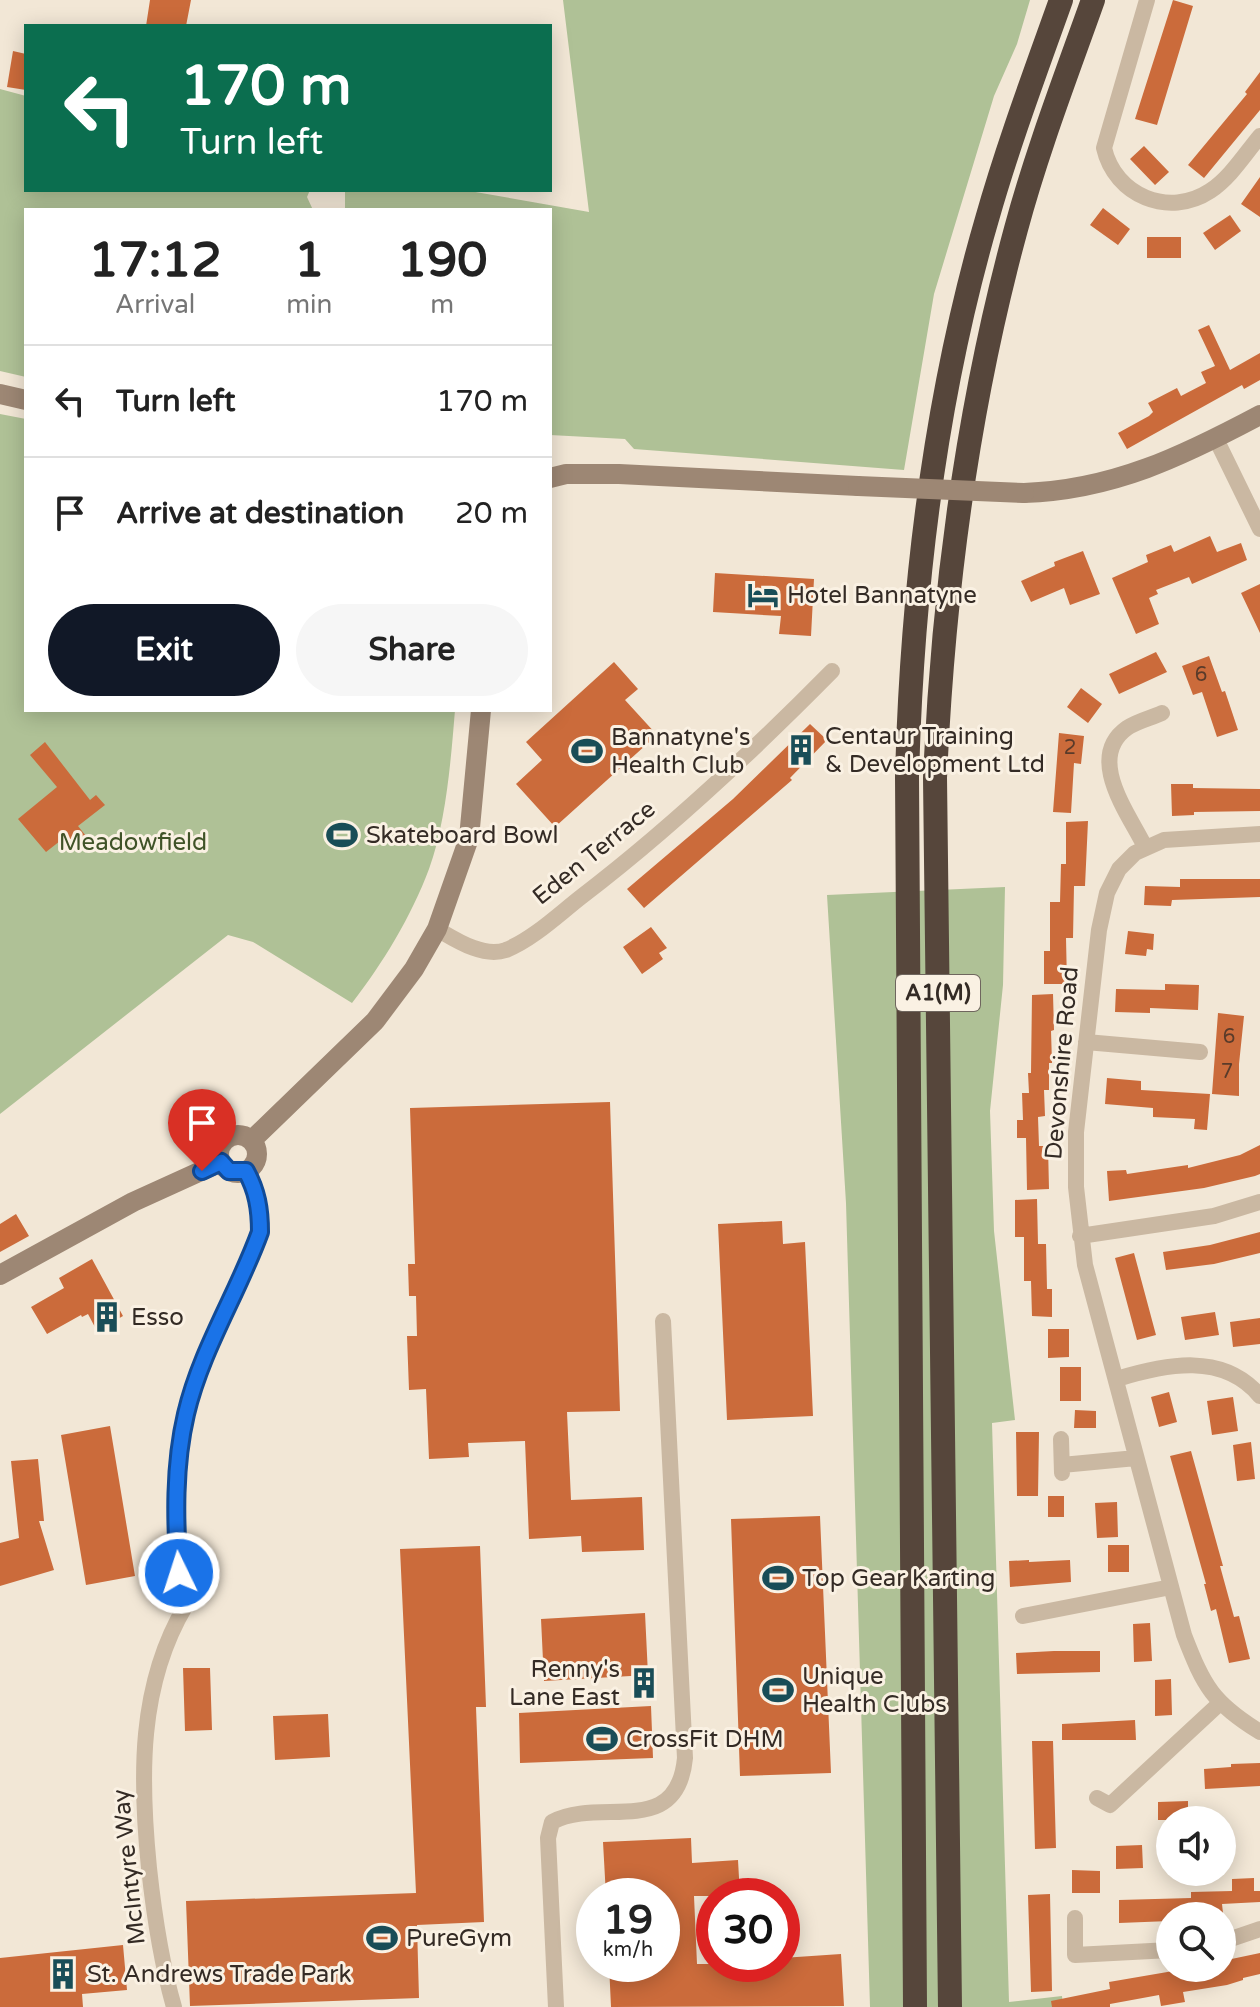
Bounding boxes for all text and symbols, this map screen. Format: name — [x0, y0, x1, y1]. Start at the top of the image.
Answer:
text: 170 m — [180, 53, 351, 120]
icon: left — [48, 56, 152, 160]
text: Turn left — [180, 121, 323, 164]
text: 17:12 — [89, 232, 222, 290]
text: 1 — [294, 232, 324, 290]
text: 190 — [397, 232, 487, 290]
text: Arrival — [115, 289, 195, 320]
text: min — [286, 289, 332, 320]
text: m — [430, 289, 454, 320]
icon: left — [48, 379, 92, 423]
text: Turn left — [116, 383, 235, 420]
text: 170 m — [436, 383, 528, 420]
icon: arrive — [48, 491, 92, 535]
text: Arrive at destination — [116, 495, 404, 532]
text: 20 m — [455, 495, 528, 532]
hotel icon: Hotel Bannatyne — [746, 578, 780, 612]
place label: Hotel Bannatyne — [787, 581, 977, 610]
button: Exit — [48, 604, 280, 696]
button: Share — [296, 604, 528, 696]
house number: 6 — [1195, 663, 1207, 687]
place label: Centaur Training & Development Ltd — [825, 722, 1045, 779]
place label: Bannatyne's Health Club — [611, 723, 751, 780]
building icon: Centaur Training & Development Ltd — [784, 733, 818, 767]
sports icon: Bannatyne's Health Club — [570, 734, 604, 768]
house number: 2 — [1064, 736, 1076, 760]
street label: Eden Terrace — [527, 795, 661, 911]
sports icon: Skateboard Bowl — [325, 818, 359, 852]
place label: Skateboard Bowl — [366, 821, 559, 850]
park label: Meadowfield — [59, 828, 207, 857]
street label: Devonshire Road — [1039, 965, 1085, 1161]
road number: A1(M) — [896, 975, 980, 1011]
house number: 6 — [1223, 1025, 1235, 1049]
house number: 7 — [1221, 1060, 1233, 1084]
pin — [168, 1089, 236, 1171]
icon: arrive — [180, 1101, 224, 1145]
building icon: Esso — [90, 1300, 124, 1334]
place label: Esso — [131, 1303, 184, 1332]
position arrow — [137, 1531, 221, 1615]
sports icon: Top Gear Karting — [761, 1561, 795, 1595]
place label: Top Gear Karting — [802, 1564, 995, 1593]
place label: Renny's Lane East — [509, 1655, 620, 1712]
place label: Unique Health Clubs — [802, 1662, 947, 1719]
building icon: Renny's Lane East — [627, 1666, 661, 1700]
sports icon: Unique Health Clubs — [761, 1673, 795, 1707]
sports icon: CrossFit DHM — [585, 1722, 619, 1756]
place label: CrossFit DHM — [626, 1725, 784, 1754]
street label: McIntyre Way — [106, 1787, 152, 1946]
map controls — [1156, 1806, 1236, 1982]
button: sound — [1156, 1806, 1236, 1886]
speed limit sign: 30 — [696, 1878, 800, 1982]
text: 19 — [603, 1896, 653, 1944]
button: search — [1156, 1902, 1236, 1982]
sports icon: PureGym — [365, 1921, 399, 1955]
place label: PureGym — [406, 1924, 512, 1953]
text: km/h — [603, 1938, 653, 1962]
building icon: St. Andrews Trade Park — [46, 1957, 80, 1991]
place label: St. Andrews Trade Park — [87, 1960, 352, 1989]

